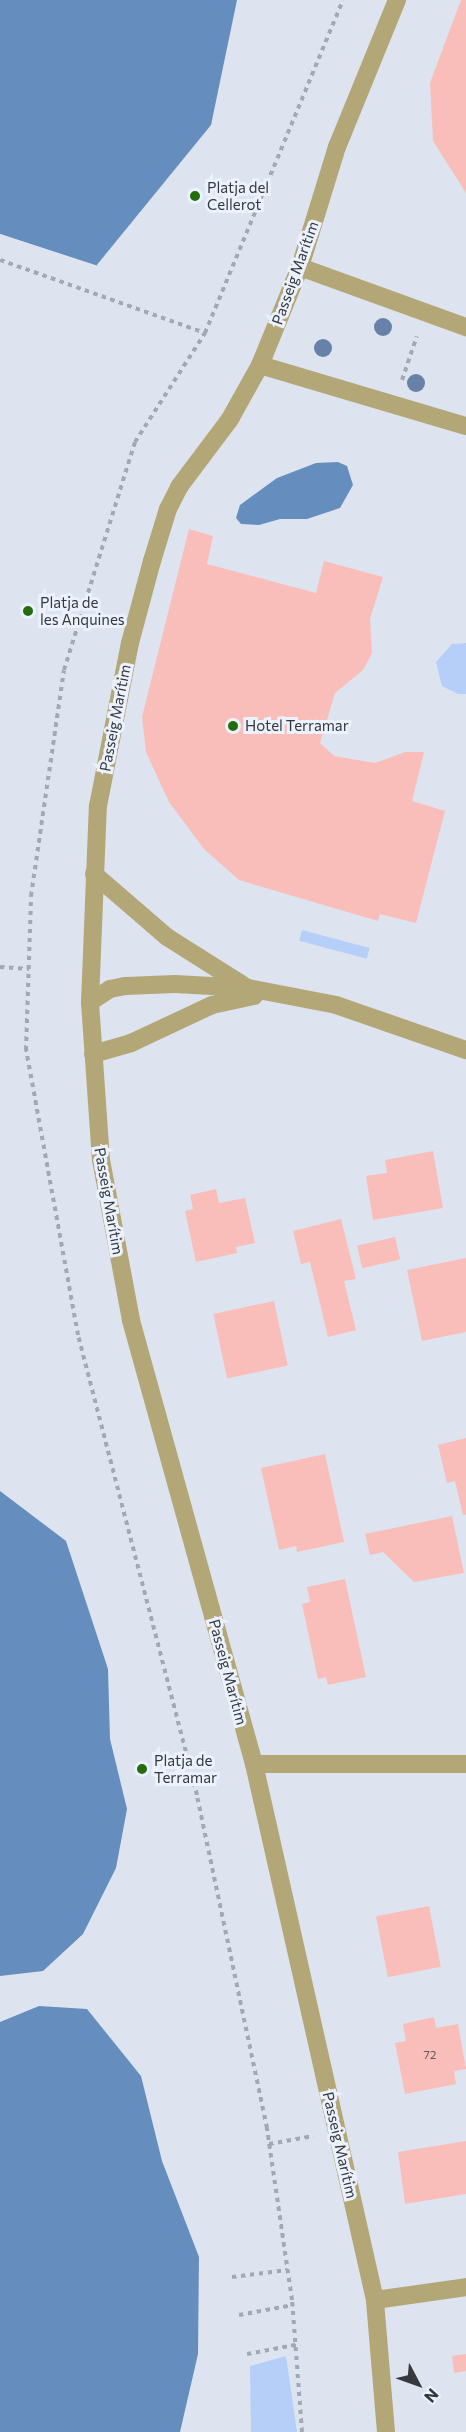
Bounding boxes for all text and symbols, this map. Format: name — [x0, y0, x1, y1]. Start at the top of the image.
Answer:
place label: Platja del Cellerot — [207, 178, 269, 213]
marker: Platja del Cellerot — [188, 189, 202, 203]
street label: Passeig Marítim — [268, 219, 322, 327]
place label: Platja de les Anquines — [40, 593, 125, 628]
marker: Platja de les Anquines — [21, 604, 35, 618]
street label: Passeig Marítim — [96, 663, 134, 773]
place label: Hotel Terramar — [245, 717, 349, 735]
marker: Hotel Terramar — [226, 719, 240, 733]
street label: Passeig Marítim — [91, 1146, 127, 1256]
street label: Passeig Marítim — [205, 1617, 251, 1727]
place label: Platja de Terramar — [154, 1751, 217, 1786]
marker: Platja de Terramar — [135, 1762, 149, 1776]
house number: 72 — [424, 2048, 436, 2062]
street label: Passeig Marítim — [319, 2090, 361, 2200]
north arrow — [388, 2354, 448, 2414]
text: N — [421, 2385, 443, 2407]

